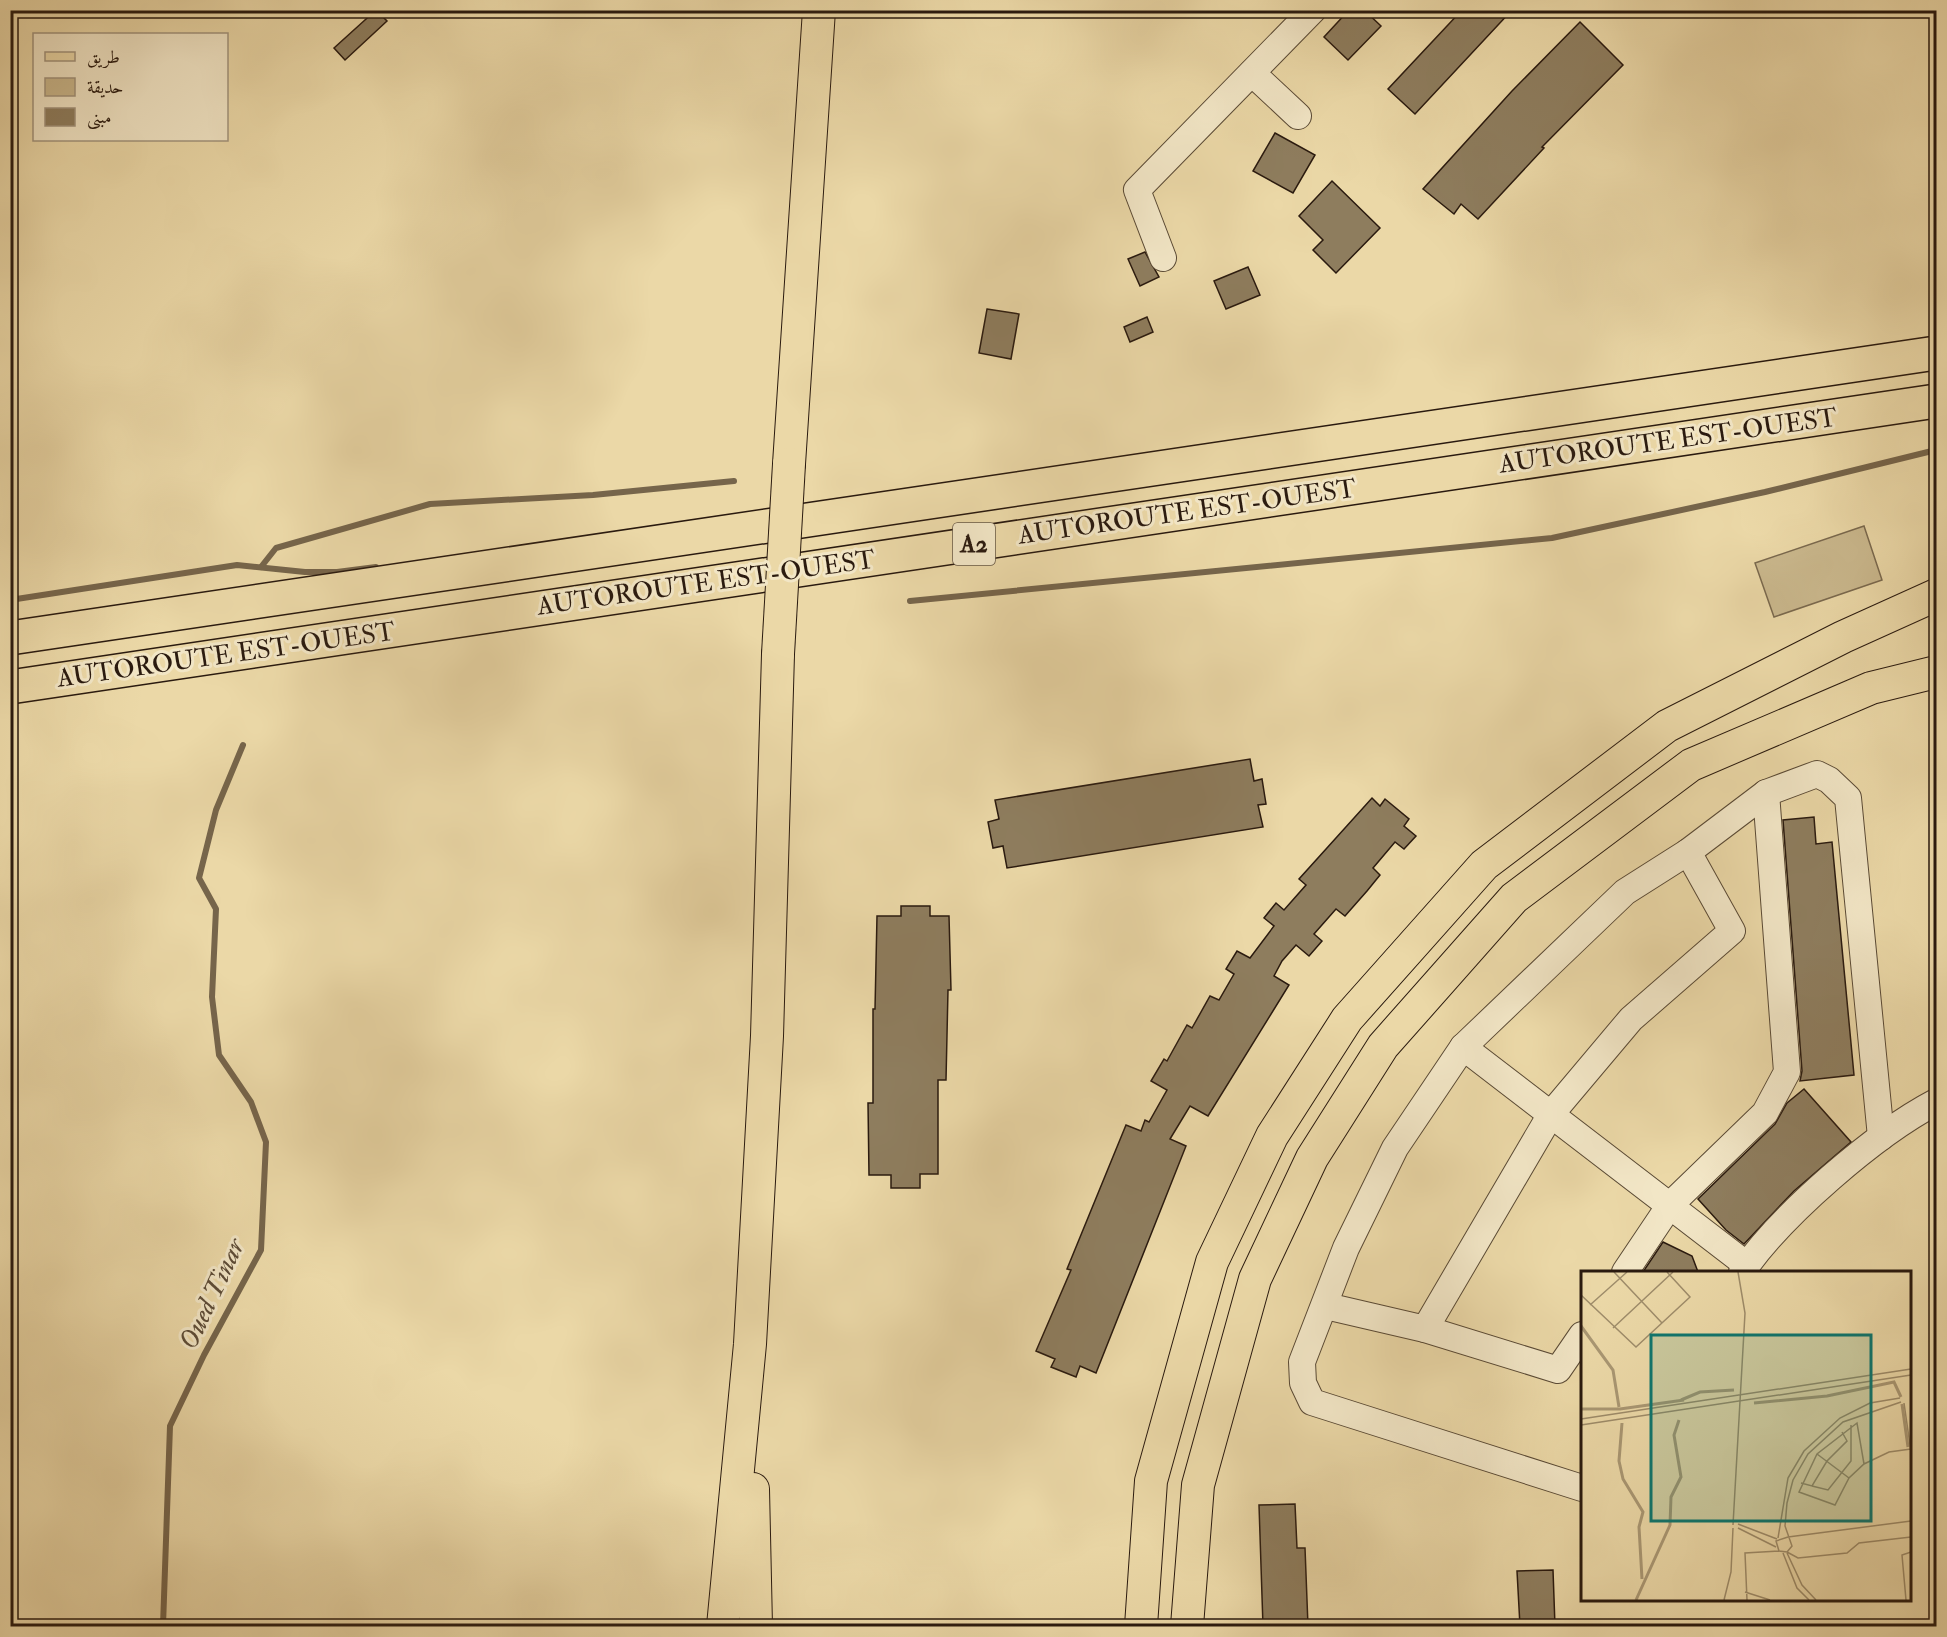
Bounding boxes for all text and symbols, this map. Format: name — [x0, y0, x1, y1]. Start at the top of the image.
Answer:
legend — [33, 33, 228, 141]
text: طريق — [87, 46, 120, 69]
text: حديقة — [87, 76, 123, 99]
text: مبنى — [87, 106, 112, 130]
street label: AUTOROUTE EST-OUEST — [1496, 401, 1839, 481]
street label: AUTOROUTE EST-OUEST — [1015, 472, 1358, 552]
road number: A2 — [953, 523, 995, 565]
street label: AUTOROUTE EST-OUEST — [534, 543, 877, 623]
street label: AUTOROUTE EST-OUEST — [54, 615, 397, 695]
water label: Oued Tinar — [172, 1231, 253, 1355]
inset map — [1581, 1271, 1911, 1601]

